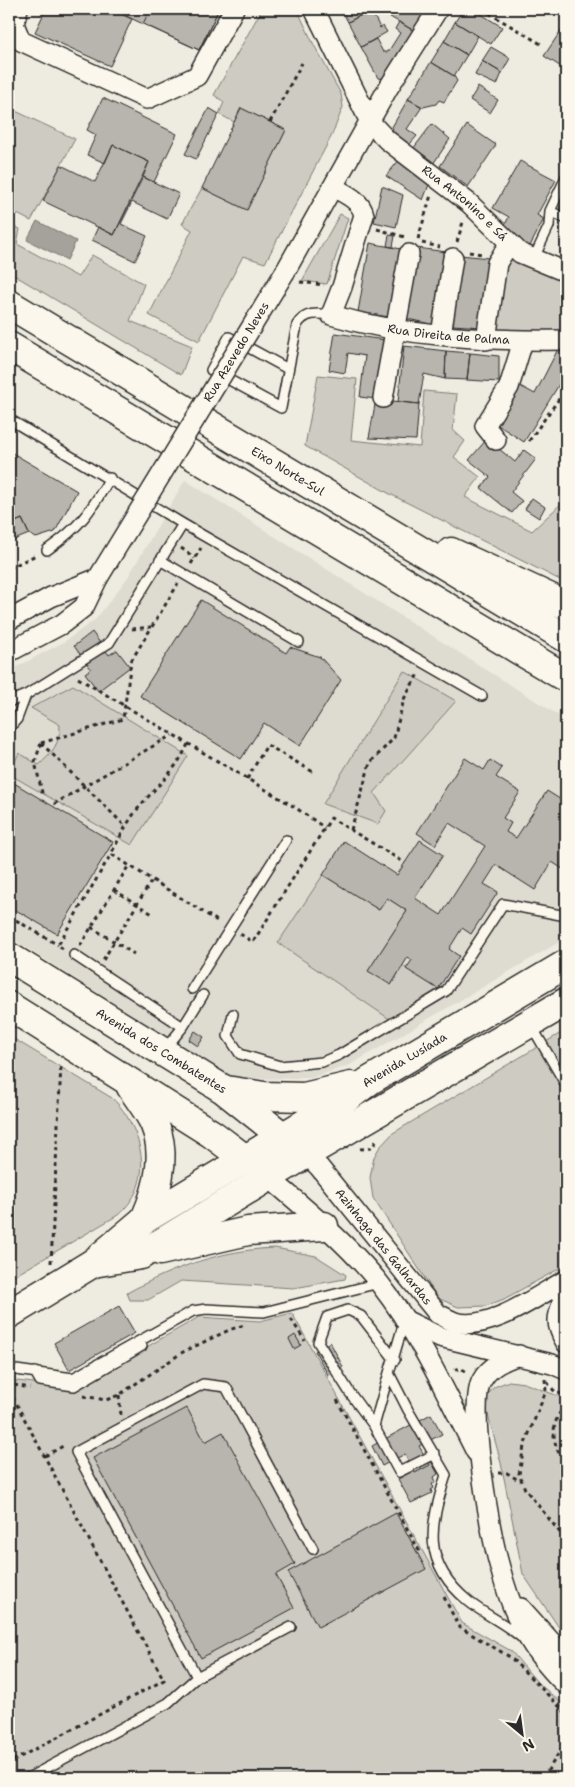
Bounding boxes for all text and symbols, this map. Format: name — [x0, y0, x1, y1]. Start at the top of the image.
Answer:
street label: Rua Antonino e Sá — [419, 162, 511, 245]
street label: Rua Azevedo Neves — [200, 299, 273, 405]
street label: Rua Direita de Palma — [386, 320, 510, 348]
street label: Eixo Norte-Sul — [248, 443, 328, 500]
street label: Avenida dos Combatentes — [93, 1004, 230, 1097]
street label: Avenida Lusíada — [359, 1028, 450, 1091]
street label: Azinhaga das Galhardas — [332, 1185, 436, 1308]
north arrow — [498, 1710, 548, 1760]
text: N — [519, 1735, 538, 1756]

